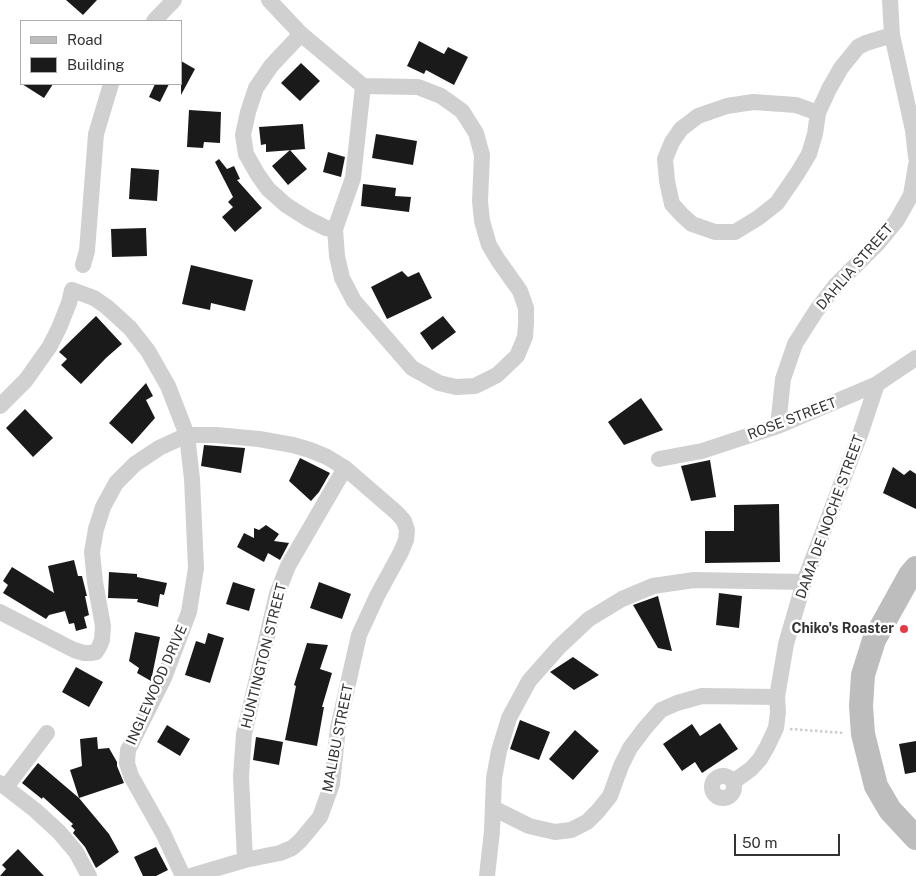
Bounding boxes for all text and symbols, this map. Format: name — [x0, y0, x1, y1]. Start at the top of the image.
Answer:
legend — [20, 20, 182, 85]
text: Road — [67, 31, 103, 48]
text: Building — [67, 56, 125, 73]
street label: DAHLIA STREET — [813, 221, 897, 313]
street label: ROSE STREET — [745, 394, 839, 444]
street label: DAMA DE NOCHE STREET — [793, 433, 867, 601]
street label: HUNTINGTON STREET — [238, 582, 290, 730]
place label: Chiko's Roaster — [791, 621, 894, 637]
street label: INGLEWOOD DRIVE — [123, 622, 191, 748]
marker: Chiko's Roaster — [898, 623, 910, 635]
street label: MALIBU STREET — [319, 682, 357, 794]
scale bar — [736, 824, 842, 856]
text: 50 m — [742, 834, 777, 851]

